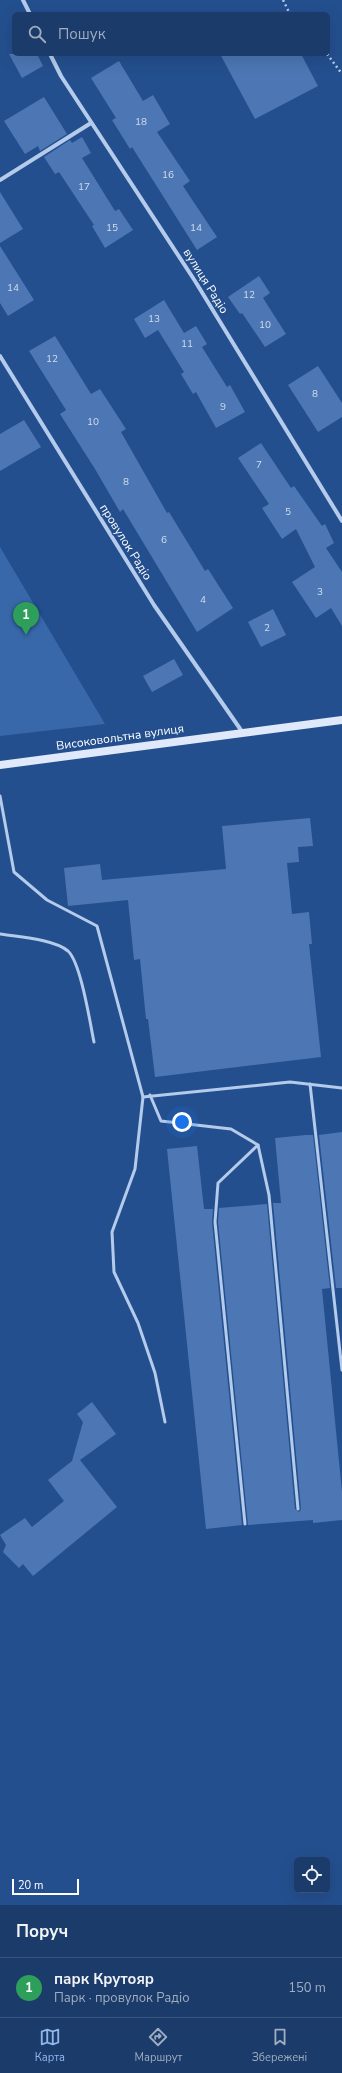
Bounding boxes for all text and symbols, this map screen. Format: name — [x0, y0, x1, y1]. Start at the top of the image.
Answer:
search box — [12, 12, 330, 56]
icon: search — [26, 23, 48, 45]
text: Пошук — [58, 24, 106, 44]
house number: 18 — [135, 115, 147, 129]
house number: 16 — [162, 168, 174, 182]
house number: 17 — [78, 180, 90, 194]
house number: 15 — [106, 221, 118, 235]
house number: 14 — [190, 221, 202, 235]
street label: вулиця Радіо — [180, 245, 232, 317]
house number: 14 — [7, 281, 19, 295]
house number: 12 — [243, 288, 255, 302]
house number: 13 — [148, 312, 160, 326]
house number: 10 — [259, 318, 271, 332]
house number: 11 — [181, 337, 193, 351]
house number: 12 — [46, 352, 58, 366]
house number: 8 — [312, 387, 318, 401]
house number: 9 — [220, 400, 226, 414]
house number: 10 — [87, 415, 99, 429]
house number: 7 — [256, 458, 262, 472]
house number: 8 — [123, 475, 129, 489]
street label: провулок Радіо — [96, 501, 156, 583]
house number: 5 — [285, 505, 291, 519]
house number: 6 — [161, 533, 167, 547]
house number: 3 — [317, 585, 323, 599]
house number: 4 — [200, 593, 206, 607]
pin: 1 — [13, 602, 39, 635]
house number: 2 — [264, 621, 270, 635]
street label: Високовольтна вулиця — [55, 720, 185, 754]
your location — [172, 1112, 192, 1132]
map controls — [294, 1857, 330, 1893]
button: locate — [294, 1857, 330, 1893]
scale bar — [12, 1877, 79, 1896]
text: 20 m — [18, 1878, 43, 1893]
text: Поруч — [16, 1920, 68, 1943]
text: парк Крутояр — [54, 1969, 154, 1989]
text: 1 — [25, 1979, 33, 1997]
text: 150 m — [288, 1979, 326, 1997]
text: Парк · провулок Радіо — [54, 1989, 190, 2007]
tab: Карта — [35, 2026, 65, 2065]
tab: Маршрут — [135, 2026, 182, 2065]
tab: Збережені — [252, 2026, 307, 2065]

